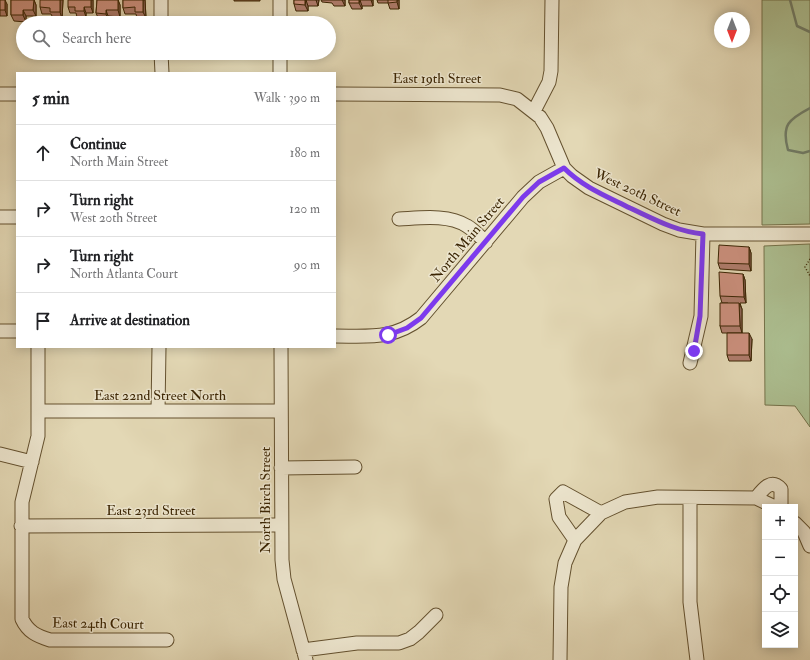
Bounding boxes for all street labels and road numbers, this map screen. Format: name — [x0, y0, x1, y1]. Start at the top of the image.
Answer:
street label: East 19th Street — [393, 70, 482, 87]
street label: West 20th Street — [591, 164, 684, 220]
street label: North Main Street — [427, 193, 508, 285]
street label: East 22nd Street North — [94, 387, 227, 404]
street label: North Birch Street — [257, 446, 274, 553]
street label: East 23rd Street — [106, 502, 196, 519]
street label: East 24th Court — [52, 614, 144, 633]

